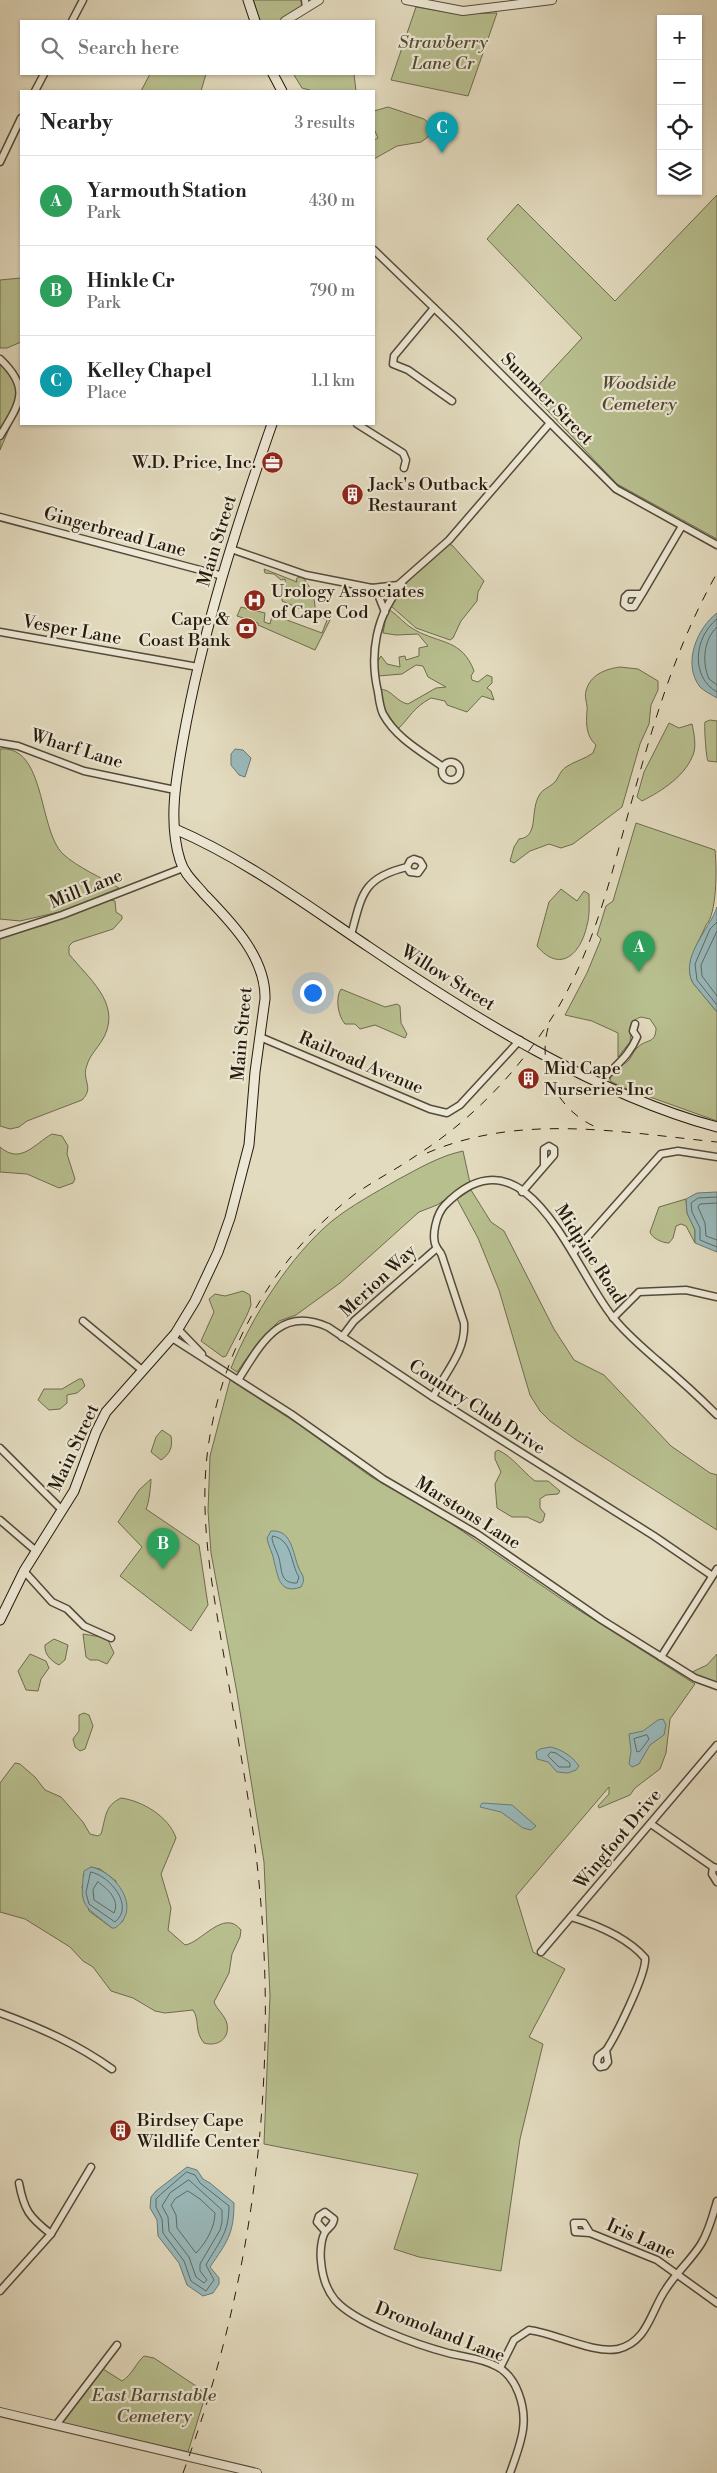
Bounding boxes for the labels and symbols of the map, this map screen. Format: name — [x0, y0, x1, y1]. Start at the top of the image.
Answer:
park label: Strawberry Lane Cr — [398, 31, 488, 75]
pin: C — [426, 112, 458, 153]
street label: Summer Street — [496, 348, 599, 451]
park label: Woodside Cemetery — [601, 372, 677, 416]
office icon: W.D. Price, Inc. — [260, 450, 284, 474]
place label: W.D. Price, Inc. — [131, 451, 256, 474]
place label: Jack's Outback Restaurant — [367, 473, 489, 517]
building icon: Jack's Outback Restaurant — [340, 482, 364, 506]
street label: Main Street — [192, 492, 242, 589]
street label: Gingerbread Lane — [41, 502, 189, 562]
place label: Urology Associates of Cape Cod — [271, 580, 424, 624]
hospital icon: Urology Associates of Cape Cod — [243, 589, 267, 613]
place label: Cape & Coast Bank — [138, 608, 232, 652]
street label: Vesper Lane — [20, 610, 123, 650]
bank icon: Cape & Coast Bank — [234, 617, 258, 641]
street label: Wharf Lane — [27, 724, 126, 774]
street label: Mill Lane — [46, 864, 126, 914]
pin: A — [623, 931, 655, 972]
street label: Willow Street — [396, 939, 500, 1016]
your location — [300, 980, 326, 1006]
street label: Main Street — [226, 985, 258, 1082]
street label: Railroad Avenue — [295, 1026, 427, 1100]
place label: Mid Cape Nurseries Inc — [544, 1057, 654, 1101]
building icon: Mid Cape Nurseries Inc — [516, 1066, 540, 1090]
street label: Midpine Road — [549, 1200, 631, 1309]
street label: Merion Way — [335, 1240, 421, 1322]
street label: Country Club Drive — [404, 1354, 550, 1460]
street label: Main Street — [44, 1400, 105, 1496]
street label: Marstons Lane — [411, 1471, 525, 1555]
pin: B — [147, 1528, 179, 1569]
street label: Wingfoot Drive — [569, 1784, 667, 1895]
place label: Birdsey Cape Wildlife Center — [136, 2109, 260, 2153]
building icon: Birdsey Cape Wildlife Center — [109, 2118, 133, 2142]
street label: Iris Lane — [603, 2214, 679, 2264]
street label: Dromoland Lane — [372, 2297, 508, 2367]
park label: East Barnstable Cemetery — [91, 2384, 217, 2428]

